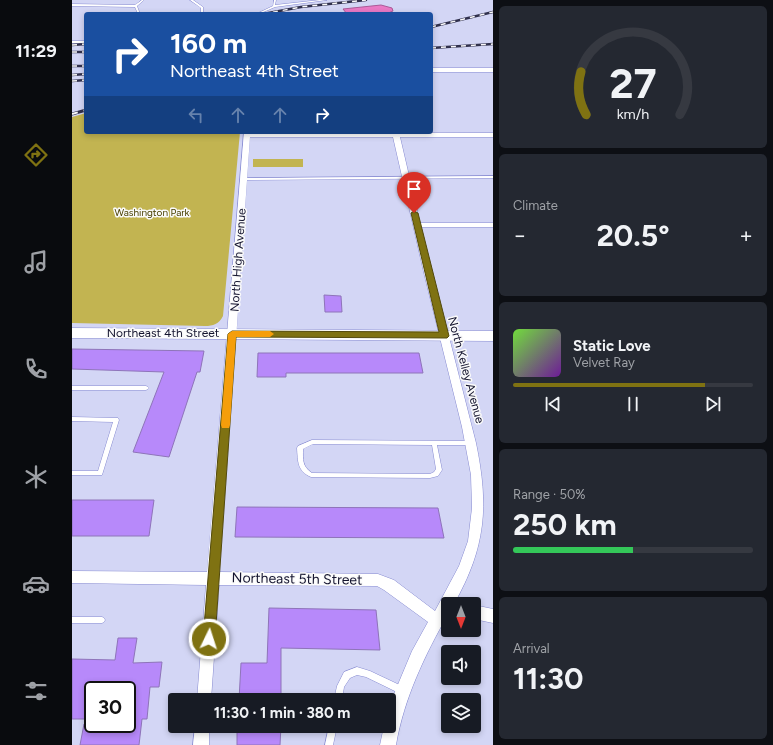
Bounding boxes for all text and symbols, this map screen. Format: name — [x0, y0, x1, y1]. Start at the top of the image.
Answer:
text: 160 m — [170, 26, 247, 60]
icon: right — [104, 28, 156, 80]
text: 11:29 — [15, 40, 57, 62]
text: 27 — [609, 58, 657, 108]
text: Northeast 4th Street — [170, 60, 339, 82]
icon: left — [185, 104, 207, 126]
icon: ahead — [227, 104, 249, 126]
icon: ahead — [269, 104, 291, 126]
icon: right — [311, 104, 333, 126]
text: km/h — [617, 104, 649, 122]
icon: directions — [22, 141, 50, 169]
pin — [397, 172, 431, 213]
icon: arrive — [403, 178, 425, 200]
text: Climate — [513, 198, 558, 213]
park label: Washington Park — [115, 206, 190, 219]
street label: North High Avenue — [227, 207, 249, 312]
text: 20.5° — [596, 217, 670, 254]
text: − — [513, 222, 527, 249]
text: + — [739, 222, 753, 249]
icon: music — [22, 248, 50, 276]
street label: North Kelley Avenue — [445, 315, 487, 425]
street label: Northeast 4th Street — [107, 326, 220, 340]
text: Static Love — [573, 337, 651, 355]
icon: phone — [22, 355, 50, 383]
text: Velvet Ray — [573, 355, 635, 370]
icon: previous — [542, 393, 564, 415]
icon: pause — [622, 393, 644, 415]
icon: next — [702, 393, 724, 415]
icon: climate — [22, 463, 50, 491]
text: Range · 50% — [513, 487, 586, 502]
text: 250 km — [513, 506, 617, 543]
street label: Northeast 5th Street — [232, 569, 362, 589]
icon: car — [22, 570, 50, 598]
north arrow — [441, 597, 481, 637]
map controls — [441, 597, 481, 733]
position arrow — [188, 618, 230, 660]
text: Arrival — [513, 641, 550, 656]
button: sound — [441, 645, 481, 685]
text: 11:30 — [513, 660, 583, 697]
icon: filters — [22, 677, 50, 705]
speed limit sign: 30 — [84, 681, 136, 733]
button: layers — [441, 693, 481, 733]
text: 11:30 · 1 min · 380 m — [214, 704, 350, 722]

